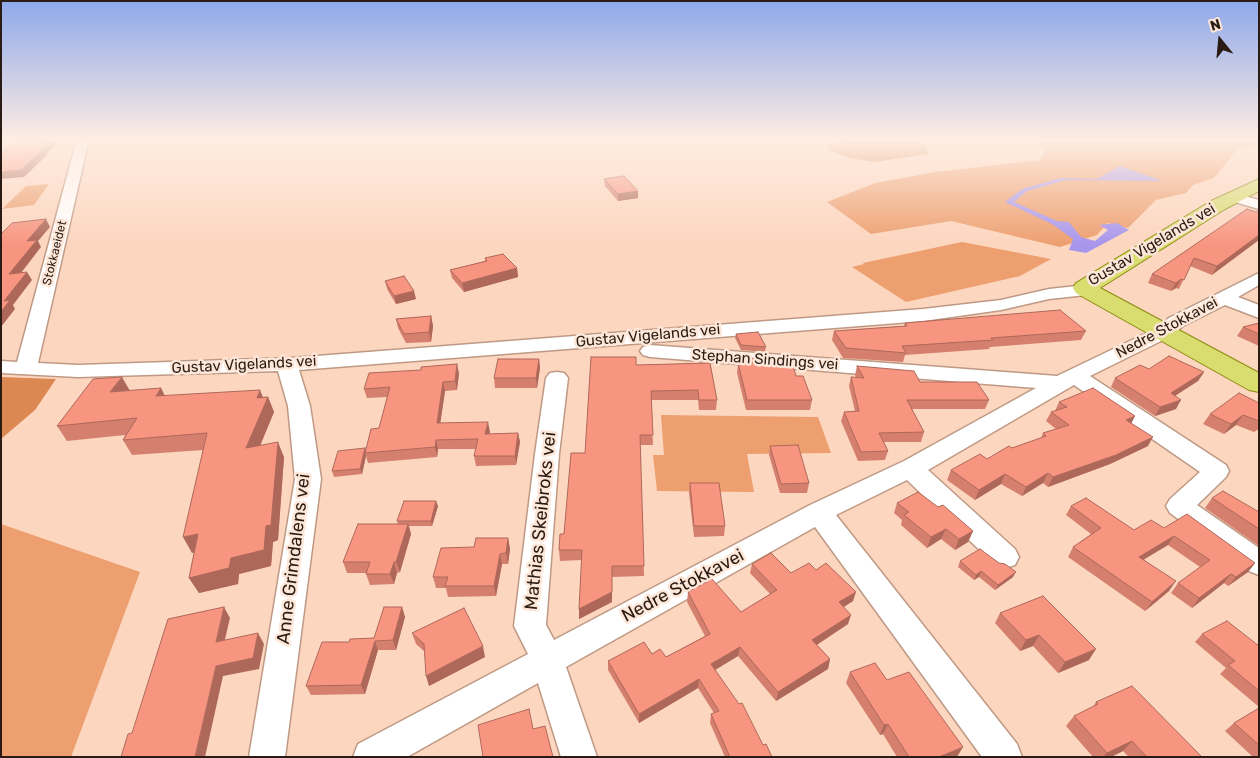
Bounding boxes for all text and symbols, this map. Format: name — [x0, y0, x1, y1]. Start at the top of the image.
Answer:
north arrow — [1195, 15, 1245, 65]
text: N — [1208, 16, 1223, 35]
street label: Gustav Vigelands vei — [1085, 200, 1219, 290]
street label: Stokkaeidet — [40, 219, 70, 287]
street label: Nedre Stokkavei — [1113, 294, 1221, 362]
street label: Gustav Vigelands vei — [575, 321, 721, 351]
street label: Stephan Sindings vei — [691, 346, 839, 374]
street label: Gustav Vigelands vei — [171, 352, 317, 378]
street label: Mathias Skeibroks vei — [521, 431, 561, 611]
street label: Anne Grimdalens vei — [273, 473, 315, 645]
street label: Nedre Stokkavei — [618, 545, 748, 627]

